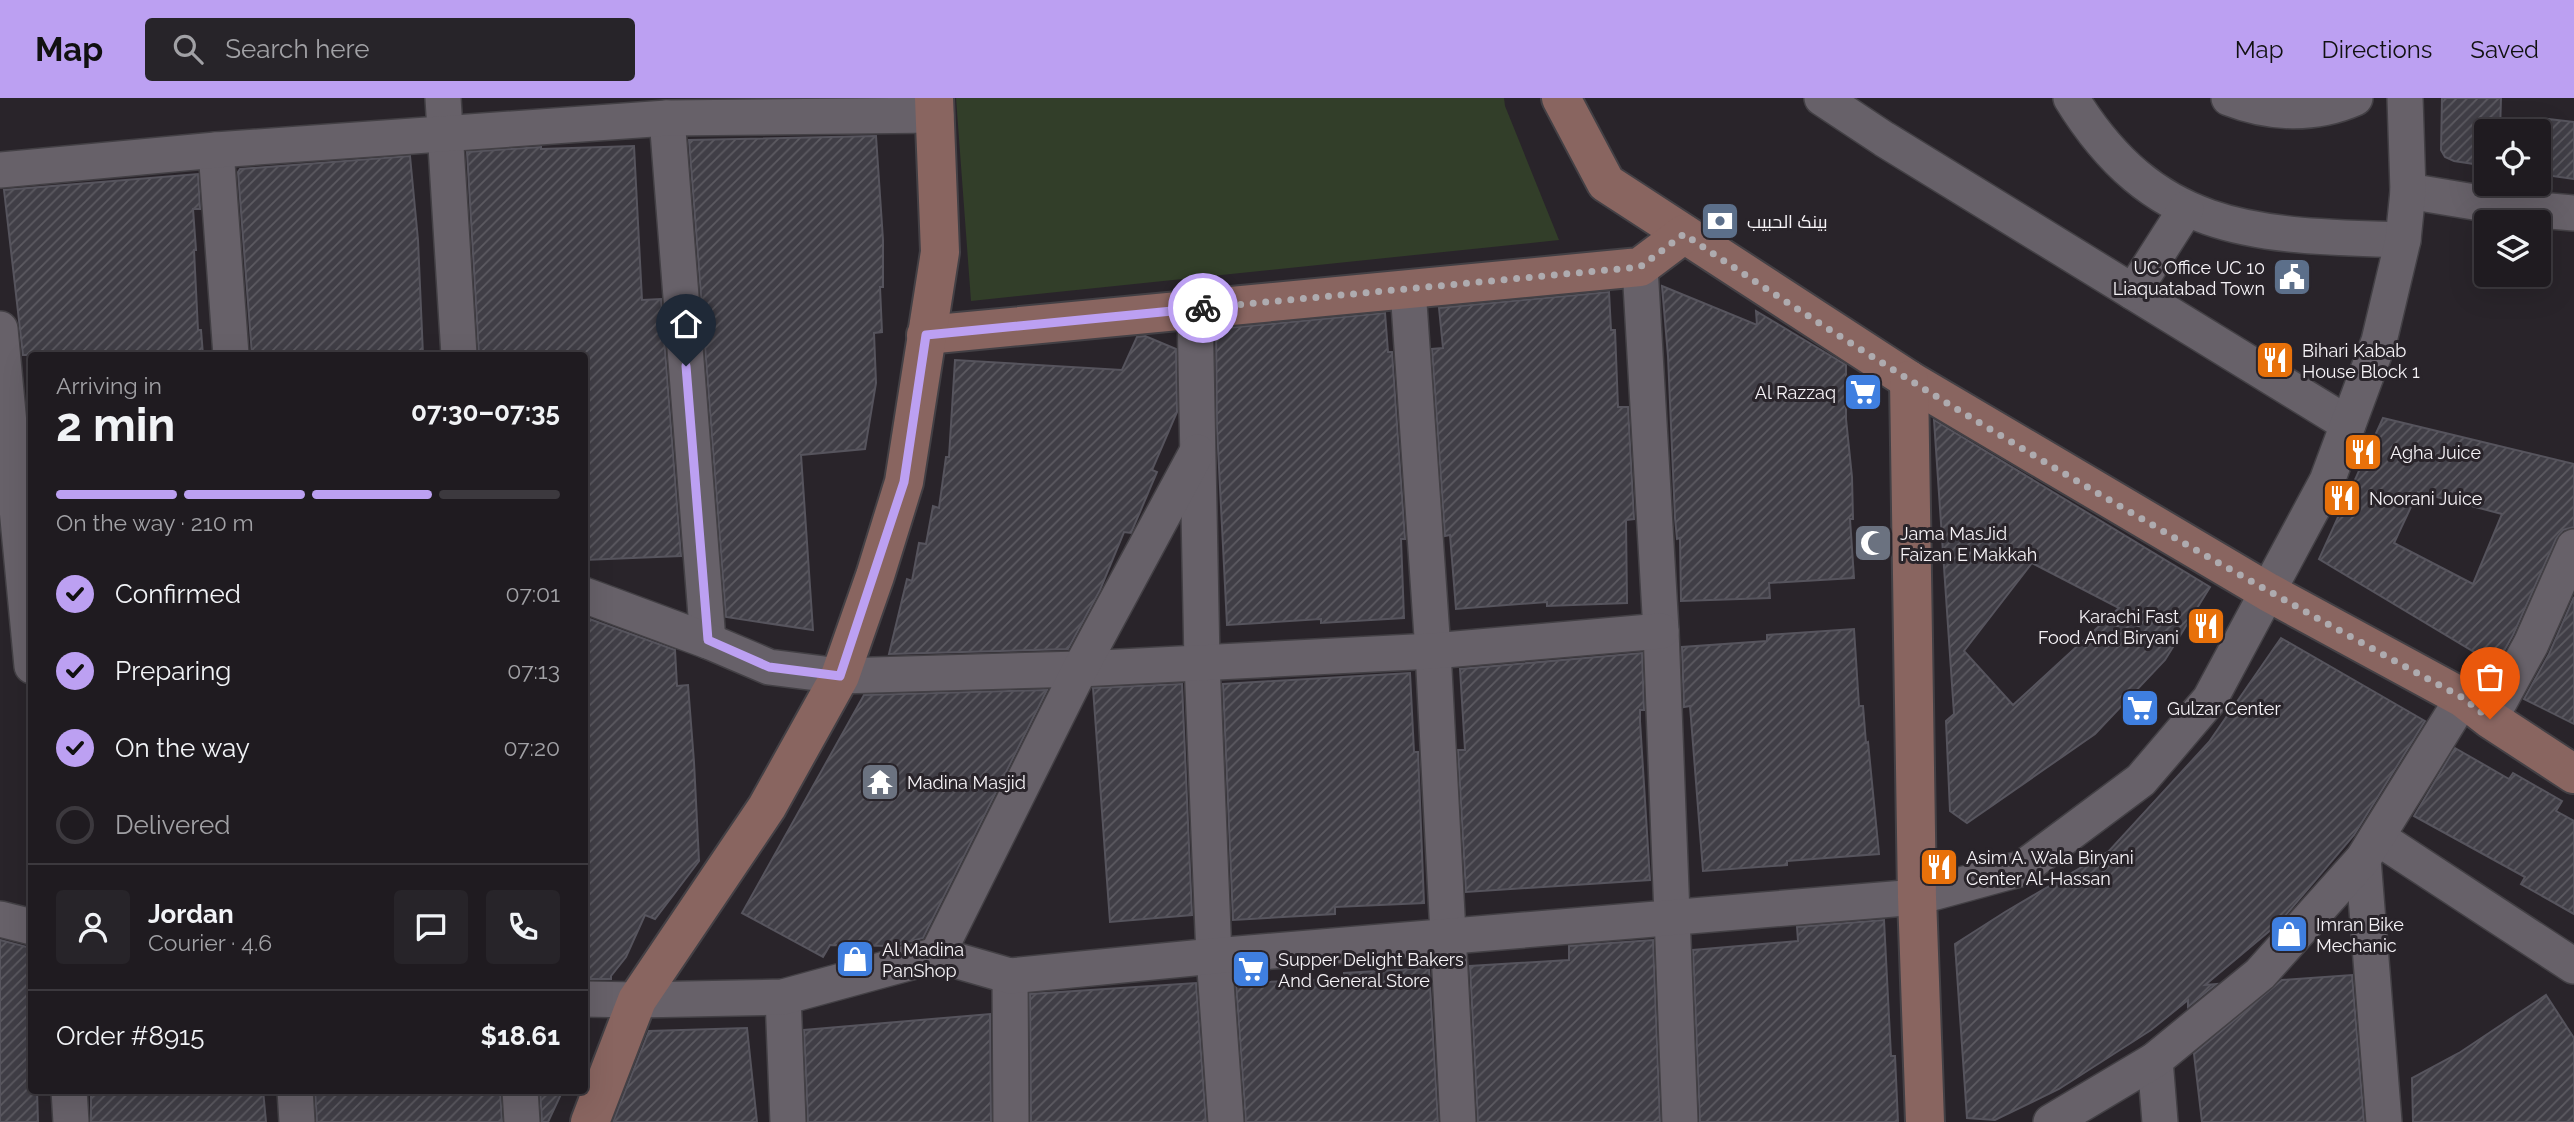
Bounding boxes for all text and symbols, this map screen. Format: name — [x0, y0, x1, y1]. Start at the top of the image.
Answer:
search box — [145, 18, 635, 81]
text: Map — [35, 30, 103, 69]
icon: search — [169, 30, 207, 68]
text: Search here — [225, 34, 370, 64]
text: Map — [2235, 35, 2284, 64]
text: Directions — [2322, 35, 2432, 64]
text: Saved — [2470, 35, 2539, 64]
map controls — [2474, 119, 2551, 287]
button: locate — [2474, 119, 2551, 196]
bank icon: بينک الحبيب — [1699, 200, 1741, 242]
button: layers — [2474, 210, 2551, 287]
place label: بينک الحبيب — [1747, 211, 1828, 232]
public building icon: UC Office UC 10 Liaquatabad Town — [2271, 256, 2313, 298]
place label: UC Office UC 10 Liaquatabad Town — [2113, 257, 2265, 299]
courier — [1168, 273, 1238, 343]
icon: bike — [1184, 289, 1222, 327]
pin — [656, 294, 716, 366]
icon: home — [667, 305, 705, 343]
restaurant icon: Bihari Kabab House Block 1 — [2254, 339, 2296, 381]
place label: Bihari Kabab House Block 1 — [2302, 340, 2420, 382]
supermarket icon: Al Razzaq — [1842, 371, 1884, 413]
text: Arriving in — [56, 372, 162, 399]
place label: Al Razzaq — [1755, 382, 1836, 403]
text: 07:30–07:35 — [411, 397, 560, 427]
text: 2 min — [56, 398, 175, 452]
restaurant icon: Agha Juice — [2342, 431, 2384, 473]
place label: Agha Juice — [2390, 442, 2481, 463]
restaurant icon: Noorani Juice — [2321, 477, 2363, 519]
place label: Noorani Juice — [2369, 488, 2483, 509]
text: On the way · 210 m — [56, 509, 254, 536]
mosque icon: Jama MasJid Faizan E Makkah — [1852, 522, 1894, 564]
place label: Jama MasJid Faizan E Makkah — [1900, 523, 2037, 565]
icon: check — [56, 575, 94, 613]
text: Confirmed — [115, 579, 241, 609]
text: 07:01 — [506, 580, 560, 607]
restaurant icon: Karachi Fast Food And Biryani — [2185, 605, 2227, 647]
place label: Karachi Fast Food And Biryani — [2038, 606, 2179, 648]
pin — [2460, 647, 2520, 719]
icon: check — [56, 652, 94, 690]
text: Preparing — [115, 656, 231, 686]
text: 07:13 — [507, 657, 560, 684]
icon: bag — [2471, 658, 2509, 696]
supermarket icon: Gulzar Center — [2119, 687, 2161, 729]
place label: Gulzar Center — [2167, 698, 2281, 719]
icon: check — [56, 729, 94, 767]
text: On the way — [115, 733, 250, 763]
text: 07:20 — [503, 734, 560, 761]
temple icon: Madina Masjid — [859, 761, 901, 803]
place label: Madina Masjid — [907, 772, 1026, 793]
text: Delivered — [115, 810, 230, 840]
restaurant icon: Asim A. Wala Biryani Center Al-Hassan — [1918, 846, 1960, 888]
place label: Asim A. Wala Biryani Center Al-Hassan — [1966, 847, 2134, 889]
button: person — [56, 890, 130, 964]
button: chat — [394, 890, 468, 964]
button: phone — [486, 890, 560, 964]
text: Jordan — [148, 899, 234, 929]
shop icon: Imran Bike Mechanic — [2268, 913, 2310, 955]
place label: Imran Bike Mechanic — [2316, 914, 2404, 956]
text: Courier · 4.6 — [148, 929, 272, 956]
shop icon: Al Madina PanShop — [834, 938, 876, 980]
place label: Al Madina PanShop — [882, 939, 964, 981]
supermarket icon: Supper Delight Bakers And General Store — [1230, 948, 1272, 990]
place label: Supper Delight Bakers And General Store — [1278, 949, 1464, 991]
text: Order #8915 — [56, 1021, 204, 1051]
text: $18.61 — [480, 1021, 560, 1051]

